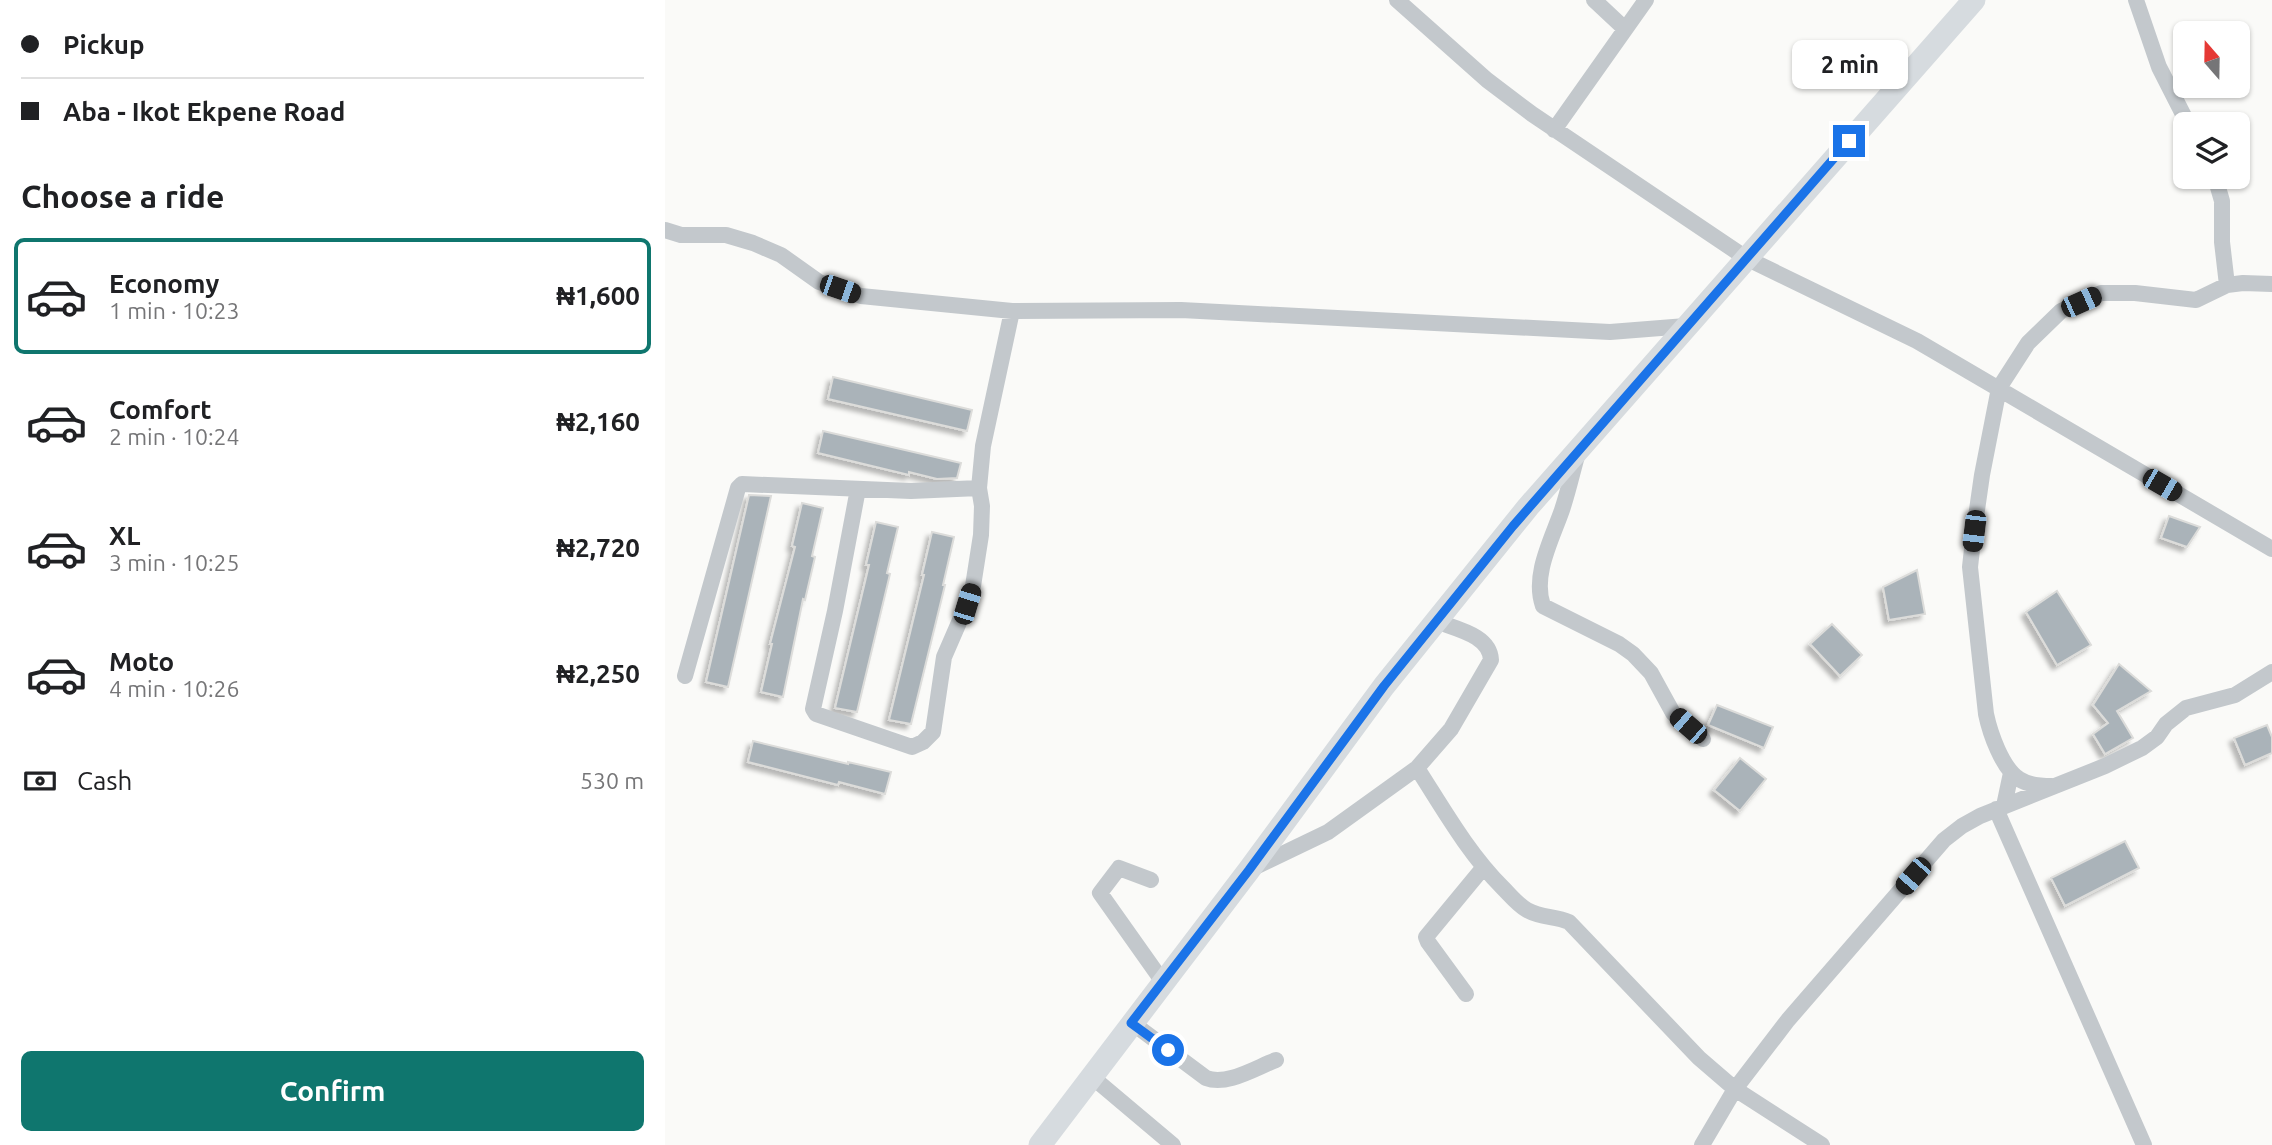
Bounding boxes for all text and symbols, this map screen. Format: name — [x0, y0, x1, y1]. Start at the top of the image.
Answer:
north arrow — [2173, 21, 2251, 98]
map controls — [2173, 21, 2250, 189]
text: Pickup — [63, 30, 145, 59]
callout: 2 min — [1791, 40, 1907, 88]
text: 2 min — [1821, 52, 1879, 77]
text: Aba - Ikot Ekpene Road — [63, 97, 345, 126]
button: layers — [2173, 112, 2250, 189]
route end — [1833, 125, 1865, 157]
text: Choose a ride — [21, 178, 224, 214]
icon: car — [25, 265, 88, 328]
text: Economy — [109, 269, 219, 298]
car — [817, 272, 864, 306]
text: ₦1,600 — [556, 281, 640, 310]
car — [2058, 284, 2105, 320]
text: 1 min · 10:23 — [109, 298, 240, 323]
icon: car — [25, 391, 88, 454]
text: Comfort — [109, 395, 212, 424]
text: ₦2,160 — [556, 407, 640, 436]
text: 2 min · 10:24 — [109, 424, 240, 449]
car — [2139, 465, 2186, 505]
car — [1962, 509, 1987, 553]
icon: car — [25, 517, 88, 580]
text: XL — [109, 521, 140, 550]
text: ₦2,720 — [556, 533, 640, 562]
text: 3 min · 10:25 — [109, 550, 240, 575]
car — [951, 581, 984, 627]
icon: car — [25, 643, 88, 706]
text: Moto — [109, 647, 174, 676]
text: ₦2,250 — [556, 659, 640, 688]
text: 4 min · 10:26 — [109, 676, 240, 701]
car — [1666, 704, 1711, 748]
icon: cash — [21, 762, 59, 800]
text: Cash — [77, 766, 132, 795]
text: 530 m — [580, 768, 644, 793]
car — [1892, 853, 1935, 899]
route start — [1152, 1034, 1184, 1066]
button: Confirm — [21, 1051, 644, 1131]

